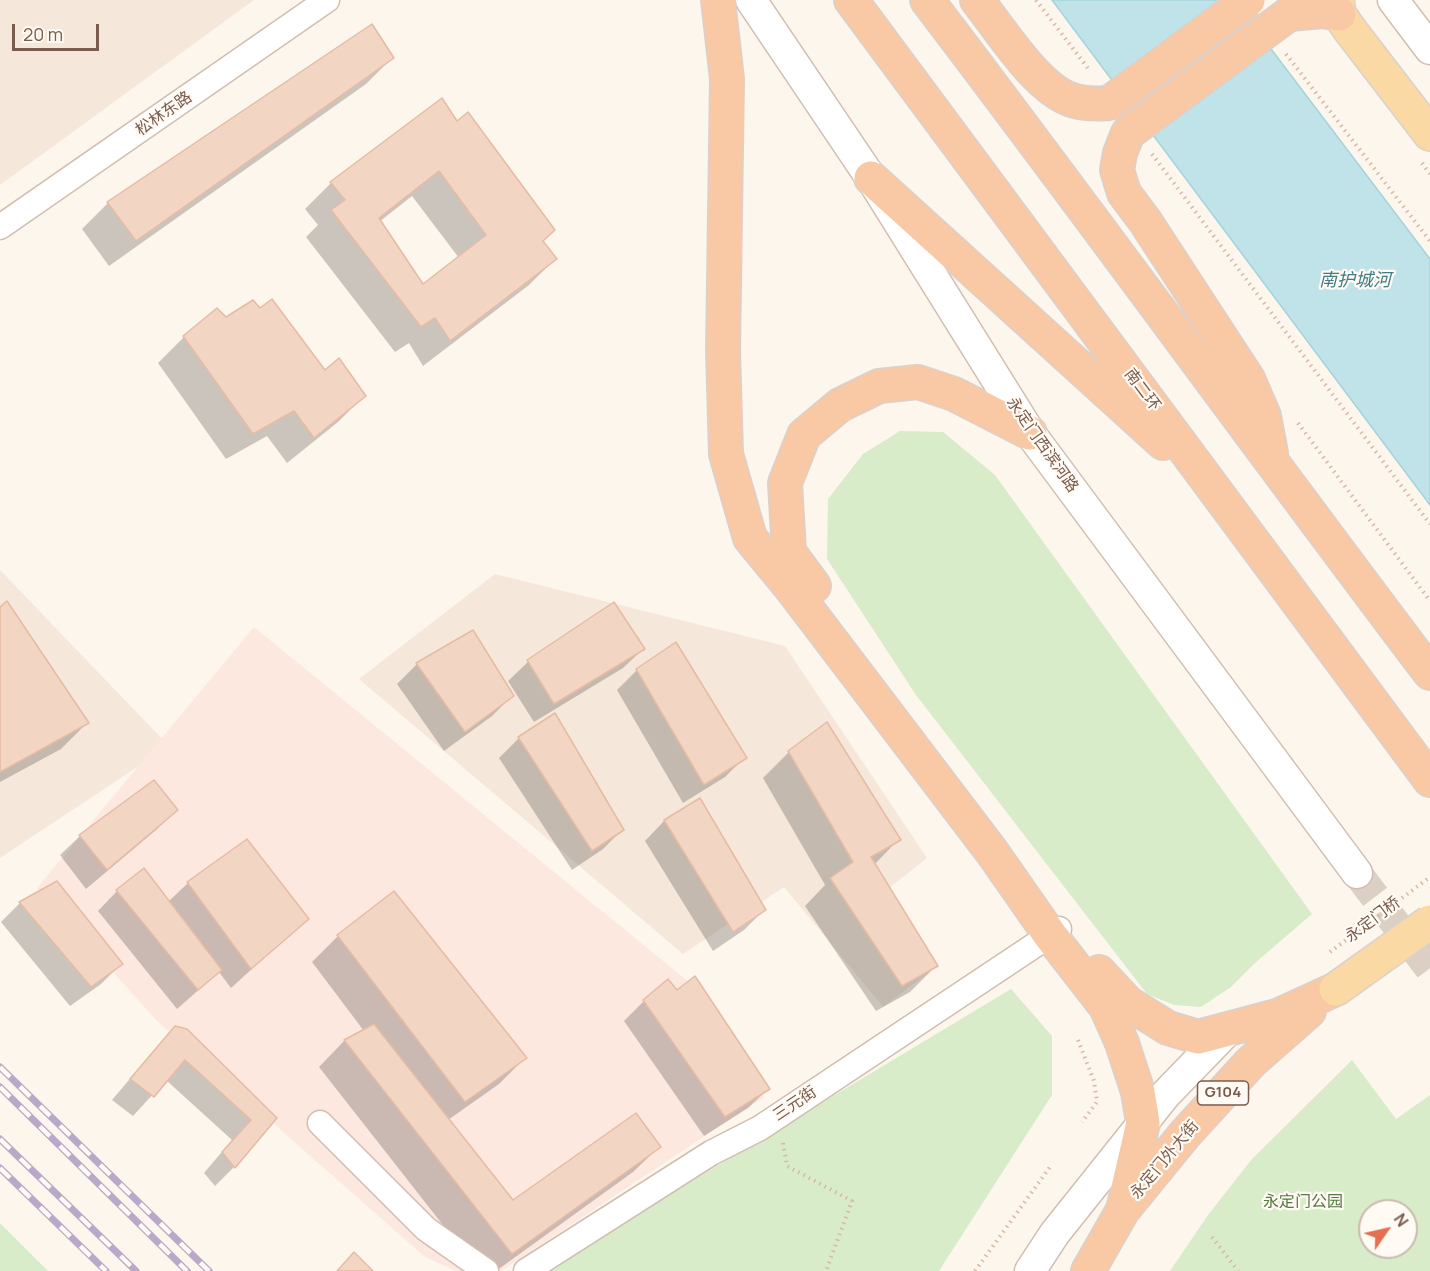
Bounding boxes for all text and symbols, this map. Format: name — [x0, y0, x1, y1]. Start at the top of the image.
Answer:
scale bar — [15, 12, 102, 50]
text: 20 m — [23, 22, 63, 46]
street label: 松林东路 — [132, 88, 196, 140]
water label: 南护城河 — [1319, 270, 1391, 292]
street label: 南二环 — [1120, 365, 1164, 415]
street label: 永定门西滨河路 — [1002, 394, 1082, 496]
street label: 永定门桥 — [1342, 893, 1404, 947]
road number: G104 — [1198, 1081, 1248, 1105]
street label: 三元街 — [770, 1083, 820, 1125]
street label: 永定门外大街 — [1127, 1117, 1203, 1203]
park label: 永定门公园 — [1263, 1193, 1343, 1213]
north arrow — [1358, 1199, 1418, 1259]
text: N — [1389, 1209, 1414, 1231]

